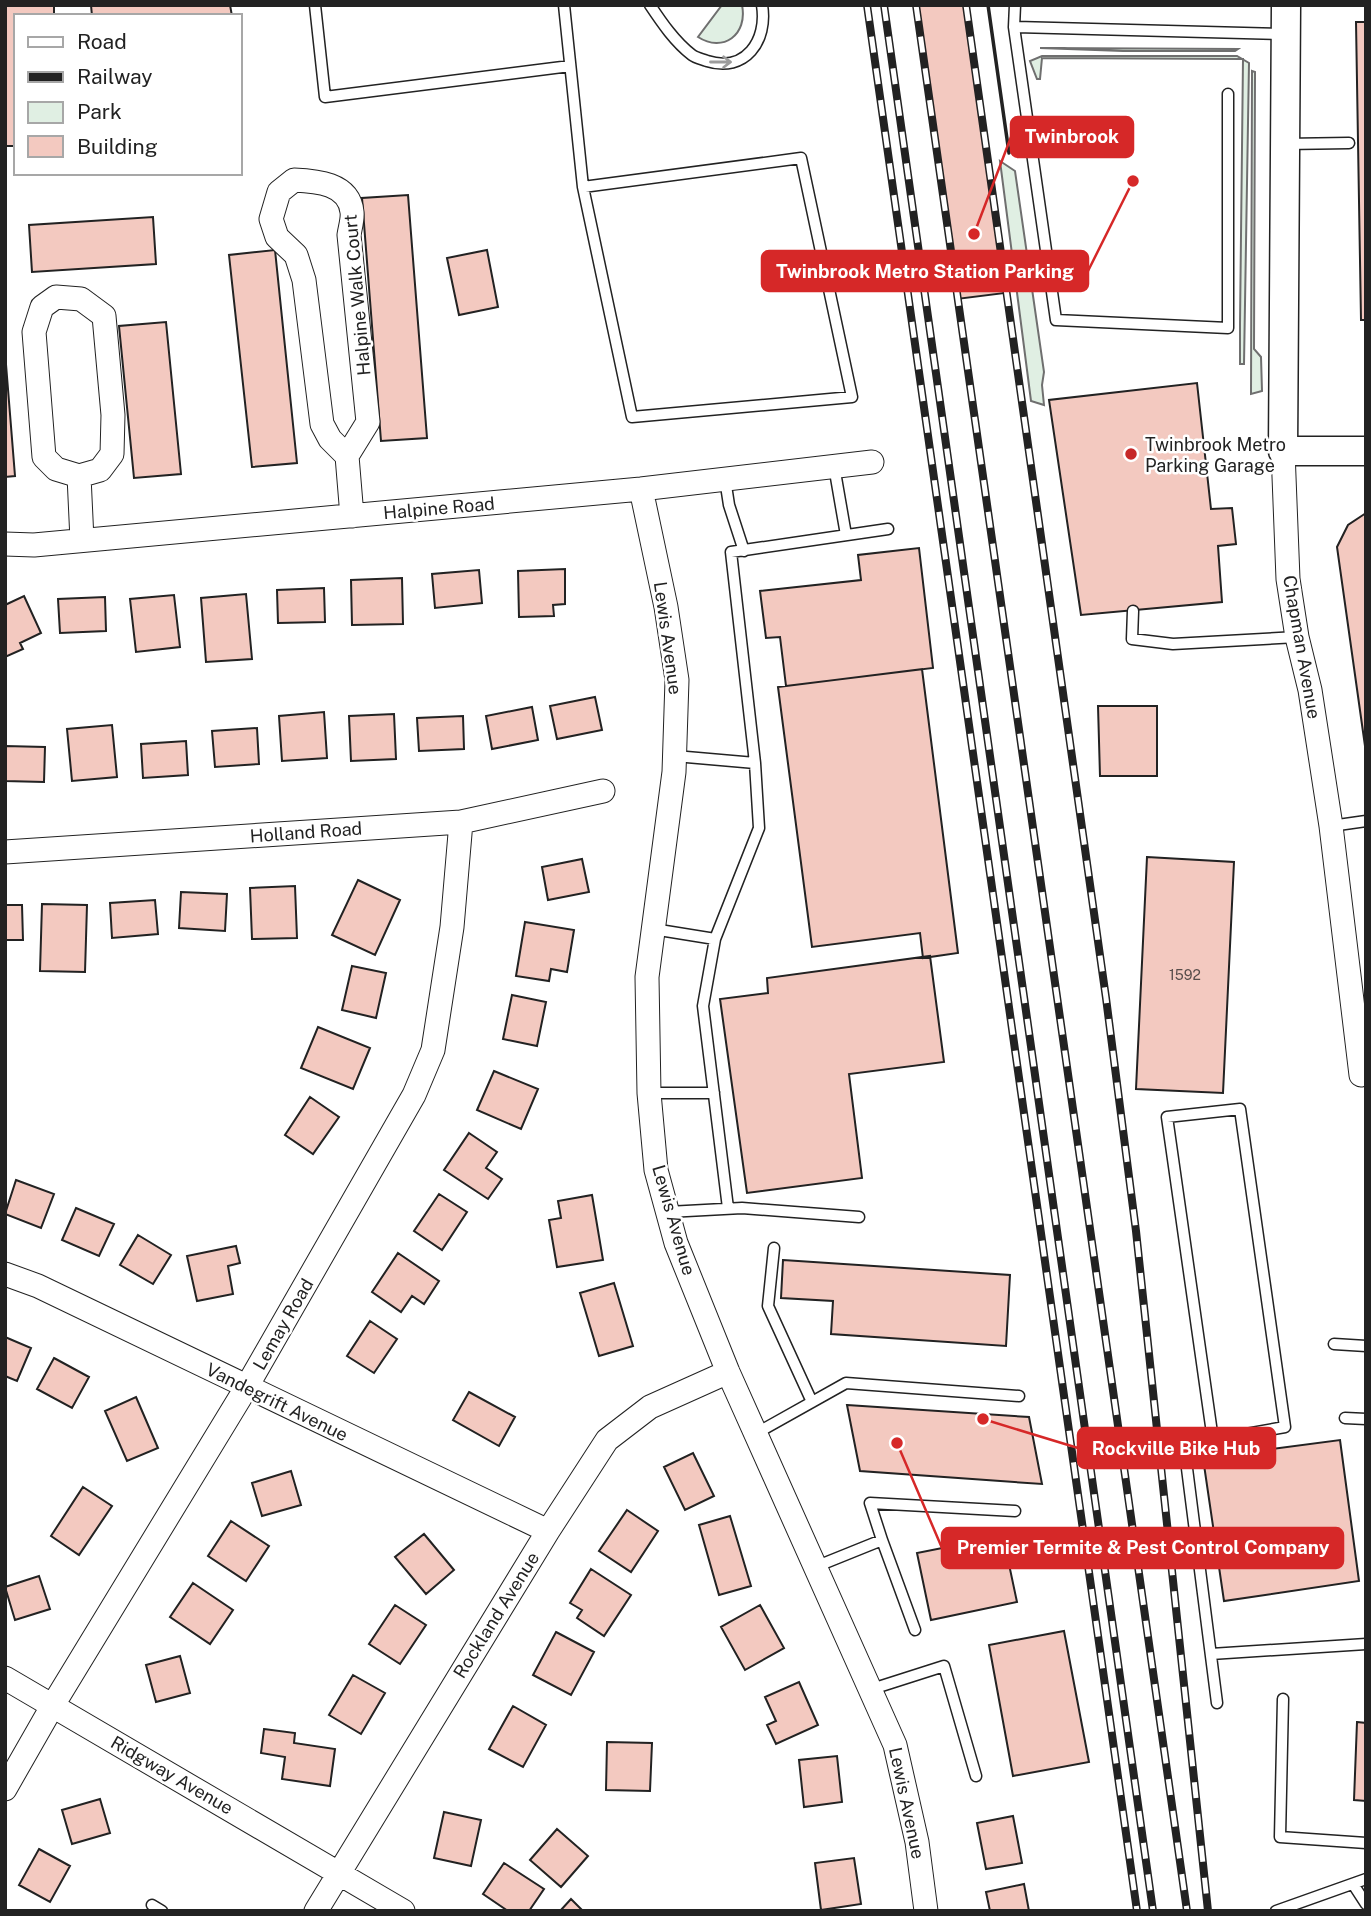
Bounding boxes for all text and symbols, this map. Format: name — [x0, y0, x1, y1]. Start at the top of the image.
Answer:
legend — [14, 14, 242, 175]
text: Road — [77, 29, 127, 54]
one-way arrow — [709, 55, 732, 68]
text: Railway — [77, 64, 153, 89]
text: Park — [77, 99, 122, 124]
callout: Twinbrook — [1011, 117, 1133, 157]
text: Twinbrook — [1025, 125, 1119, 147]
text: Building — [77, 134, 158, 159]
street label: Halpine Walk Court — [339, 213, 375, 377]
callout: Twinbrook Metro Station Parking — [762, 251, 1088, 291]
text: Twinbrook Metro Station Parking — [776, 260, 1074, 282]
place label: Twinbrook Metro Parking Garage — [1145, 434, 1286, 476]
marker: Twinbrook Metro Parking Garage — [1123, 446, 1139, 462]
street label: Halpine Road — [382, 493, 496, 523]
street label: Chapman Avenue — [1279, 574, 1325, 720]
street label: Lewis Avenue — [650, 580, 686, 696]
street label: Holland Road — [249, 818, 363, 846]
house number: 1592 — [1169, 967, 1201, 983]
street label: Lewis Avenue — [648, 1162, 700, 1278]
street label: Lemay Road — [248, 1275, 318, 1373]
street label: Vandegrift Avenue — [203, 1359, 351, 1445]
callout: Rockville Bike Hub — [1078, 1428, 1275, 1468]
text: Rockville Bike Hub — [1092, 1437, 1260, 1459]
callout: Premier Termite & Pest Control Company — [942, 1528, 1343, 1568]
text: Premier Termite & Pest Control Company — [957, 1536, 1330, 1558]
street label: Rockland Avenue — [449, 1548, 543, 1682]
street label: Ridgway Avenue — [107, 1731, 237, 1819]
street label: Lewis Avenue — [885, 1745, 929, 1861]

